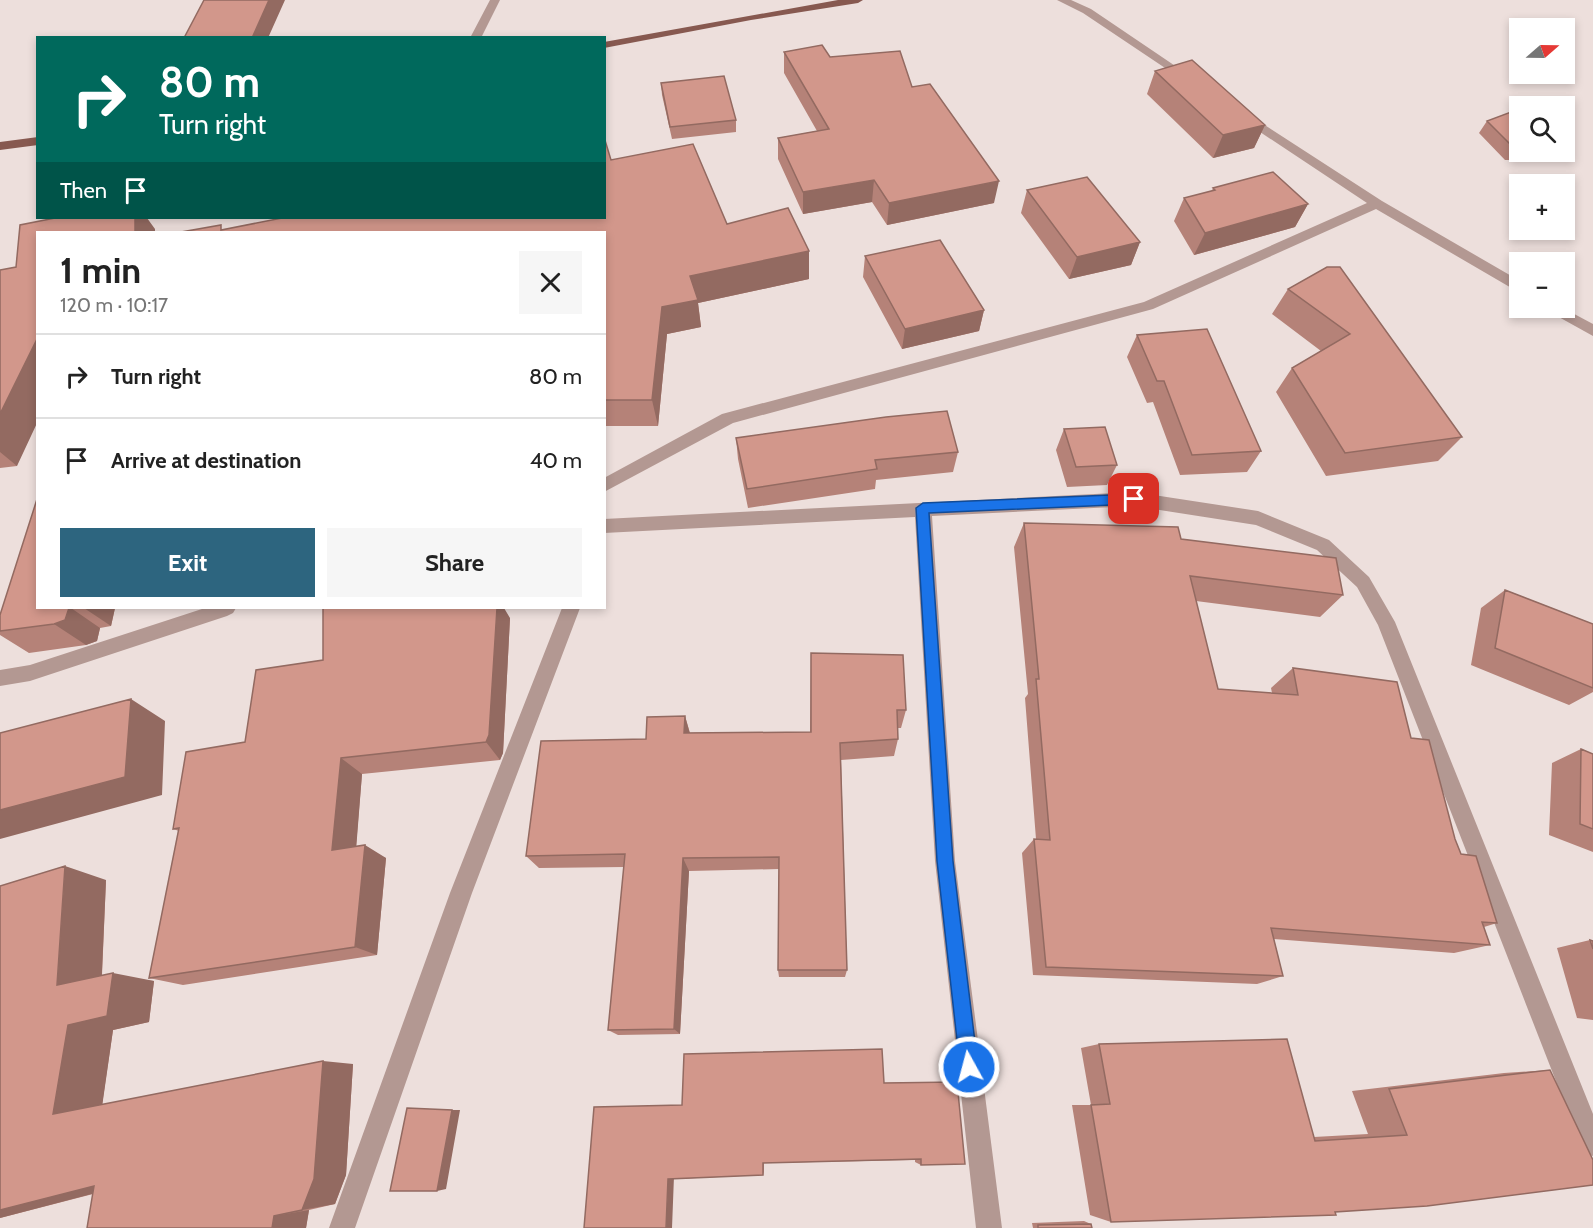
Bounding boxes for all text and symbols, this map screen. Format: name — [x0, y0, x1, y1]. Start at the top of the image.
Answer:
north arrow — [1509, 18, 1575, 84]
map controls — [1509, 18, 1575, 318]
text: 80 m — [159, 56, 260, 108]
icon: right — [60, 60, 138, 138]
button: search — [1509, 96, 1575, 162]
text: Turn right — [159, 108, 266, 141]
icon: arrive — [119, 174, 152, 207]
button: + — [1509, 174, 1575, 240]
text: Then — [60, 177, 107, 204]
text: 1 min — [60, 248, 141, 292]
button: close — [519, 251, 582, 314]
button: − — [1509, 252, 1575, 318]
text: 120 m · 10:17 — [60, 293, 168, 317]
icon: right — [60, 360, 93, 393]
text: Turn right — [111, 363, 201, 390]
text: 80 m — [529, 363, 582, 390]
icon: arrive — [60, 444, 93, 477]
text: Arrive at destination — [111, 447, 301, 474]
text: 40 m — [530, 447, 582, 474]
pin — [1108, 473, 1159, 524]
icon: arrive — [1117, 482, 1150, 515]
button: Exit — [60, 528, 315, 597]
button: Share — [327, 528, 582, 597]
position arrow — [937, 1035, 1001, 1099]

